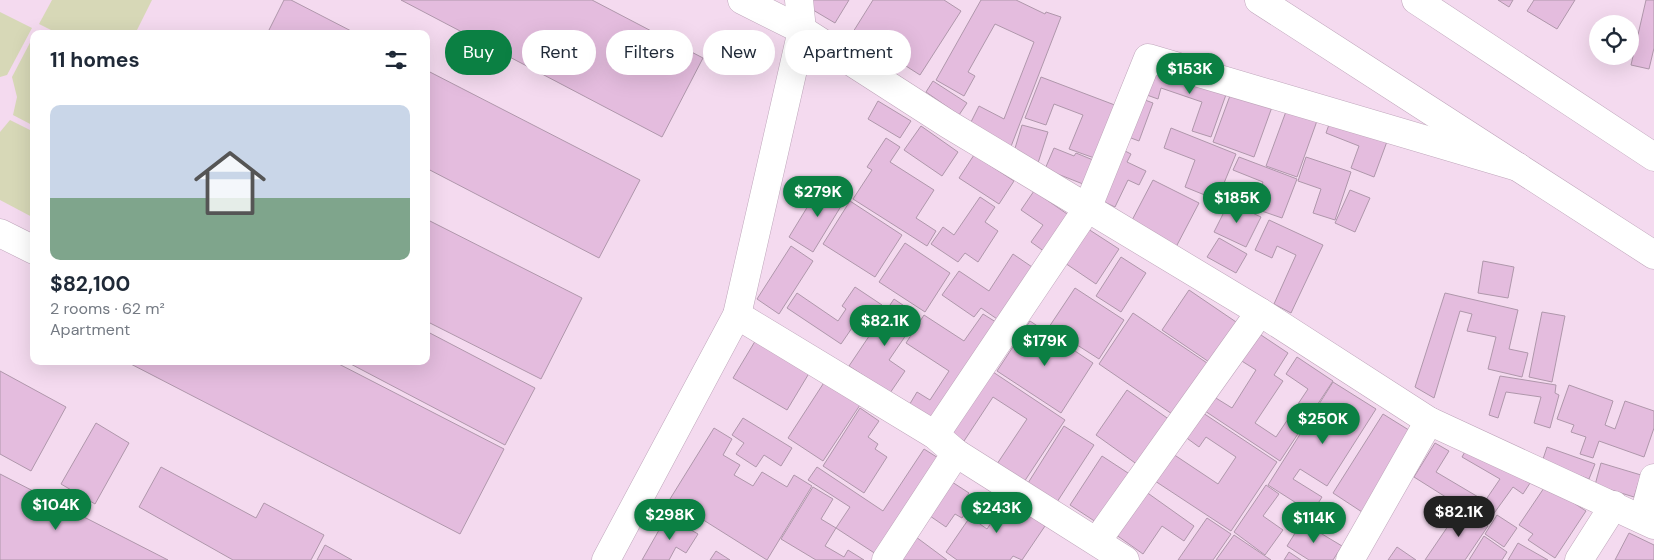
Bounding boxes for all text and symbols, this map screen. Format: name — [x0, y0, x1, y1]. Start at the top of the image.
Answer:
map controls — [1589, 15, 1639, 65]
button: locate — [1589, 15, 1639, 65]
chip: Buy — [445, 30, 512, 75]
chip: Rent — [522, 30, 596, 75]
chip: Filters — [606, 30, 693, 75]
chip: New — [703, 30, 775, 75]
chip: Apartment — [785, 30, 911, 75]
text: 11 homes — [50, 46, 140, 74]
icon: filters — [382, 46, 410, 74]
pin: $153K — [1155, 52, 1225, 95]
text: $153K — [1167, 58, 1213, 79]
icon: home — [185, 138, 275, 228]
pin: $279K — [783, 176, 853, 218]
text: $279K — [794, 181, 842, 202]
pin: $185K — [1202, 182, 1272, 224]
text: $185K — [1214, 187, 1260, 208]
text: $82,100 — [50, 270, 130, 298]
text: 2 rooms · 62 m² — [50, 298, 165, 319]
pin: $82.1K — [844, 304, 926, 347]
text: $82.1K — [861, 310, 909, 331]
text: Apartment — [50, 319, 130, 340]
pin: $179K — [1010, 324, 1080, 367]
text: $179K — [1023, 330, 1067, 351]
pin: $250K — [1288, 402, 1358, 445]
text: $250K — [1298, 408, 1348, 429]
pin: $104K — [21, 488, 91, 531]
pin: $243K — [962, 492, 1032, 534]
text: $104K — [32, 494, 80, 515]
pin: $82.1K — [1418, 496, 1500, 538]
text: $243K — [972, 497, 1022, 518]
pin: $298K — [635, 498, 705, 541]
text: $82.1K — [1435, 501, 1483, 522]
pin: $114K — [1279, 502, 1349, 544]
text: $298K — [645, 504, 695, 525]
text: $114K — [1293, 507, 1335, 528]

